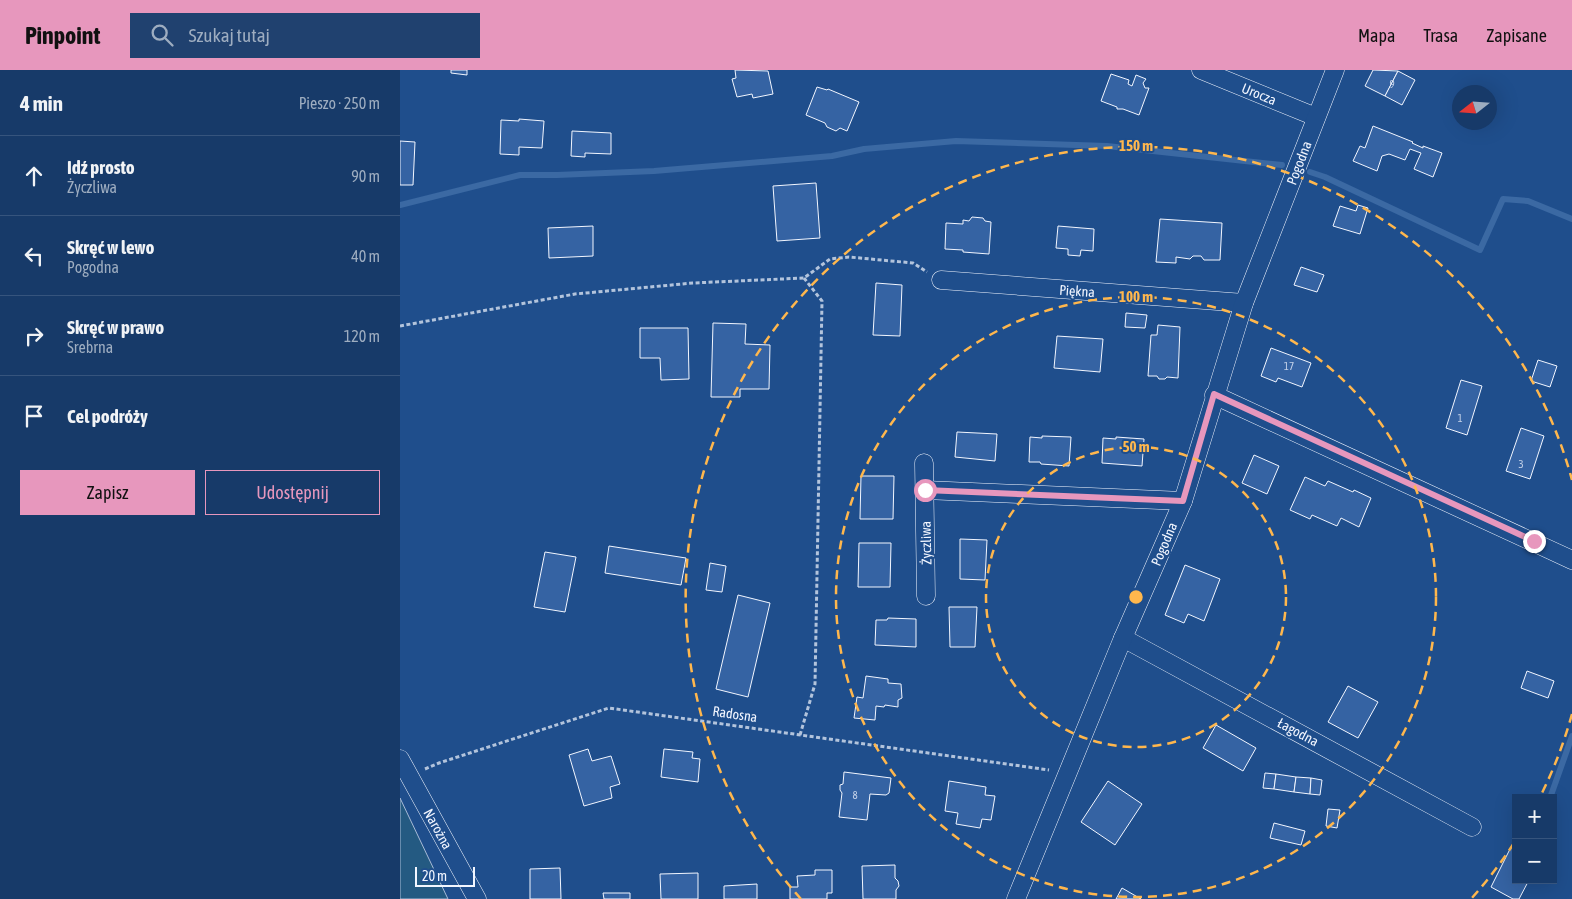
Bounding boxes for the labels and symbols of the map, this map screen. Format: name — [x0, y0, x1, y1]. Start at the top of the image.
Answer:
house number: 9 — [1389, 78, 1395, 90]
street label: Urocza — [1239, 80, 1279, 108]
north arrow — [1452, 85, 1497, 130]
text: 150 m — [1119, 137, 1153, 154]
street label: Pogodna — [1283, 139, 1315, 187]
street label: Piękna — [1059, 282, 1095, 300]
text: 100 m — [1119, 288, 1153, 305]
house number: 17 — [1284, 360, 1294, 372]
house number: 1 — [1457, 412, 1463, 424]
text: 50 m — [1123, 438, 1150, 455]
house number: 3 — [1518, 458, 1524, 470]
route start — [914, 479, 937, 502]
street label: Pogodna — [1148, 520, 1180, 568]
street label: Życzliwa — [918, 521, 934, 565]
route end — [1523, 530, 1546, 553]
centre of rings — [1127, 588, 1145, 606]
street label: Radosna — [712, 703, 758, 725]
street label: Łagodna — [1275, 715, 1321, 749]
house number: 8 — [852, 789, 858, 801]
street label: Narożna — [420, 806, 456, 852]
scale bar — [415, 864, 475, 887]

